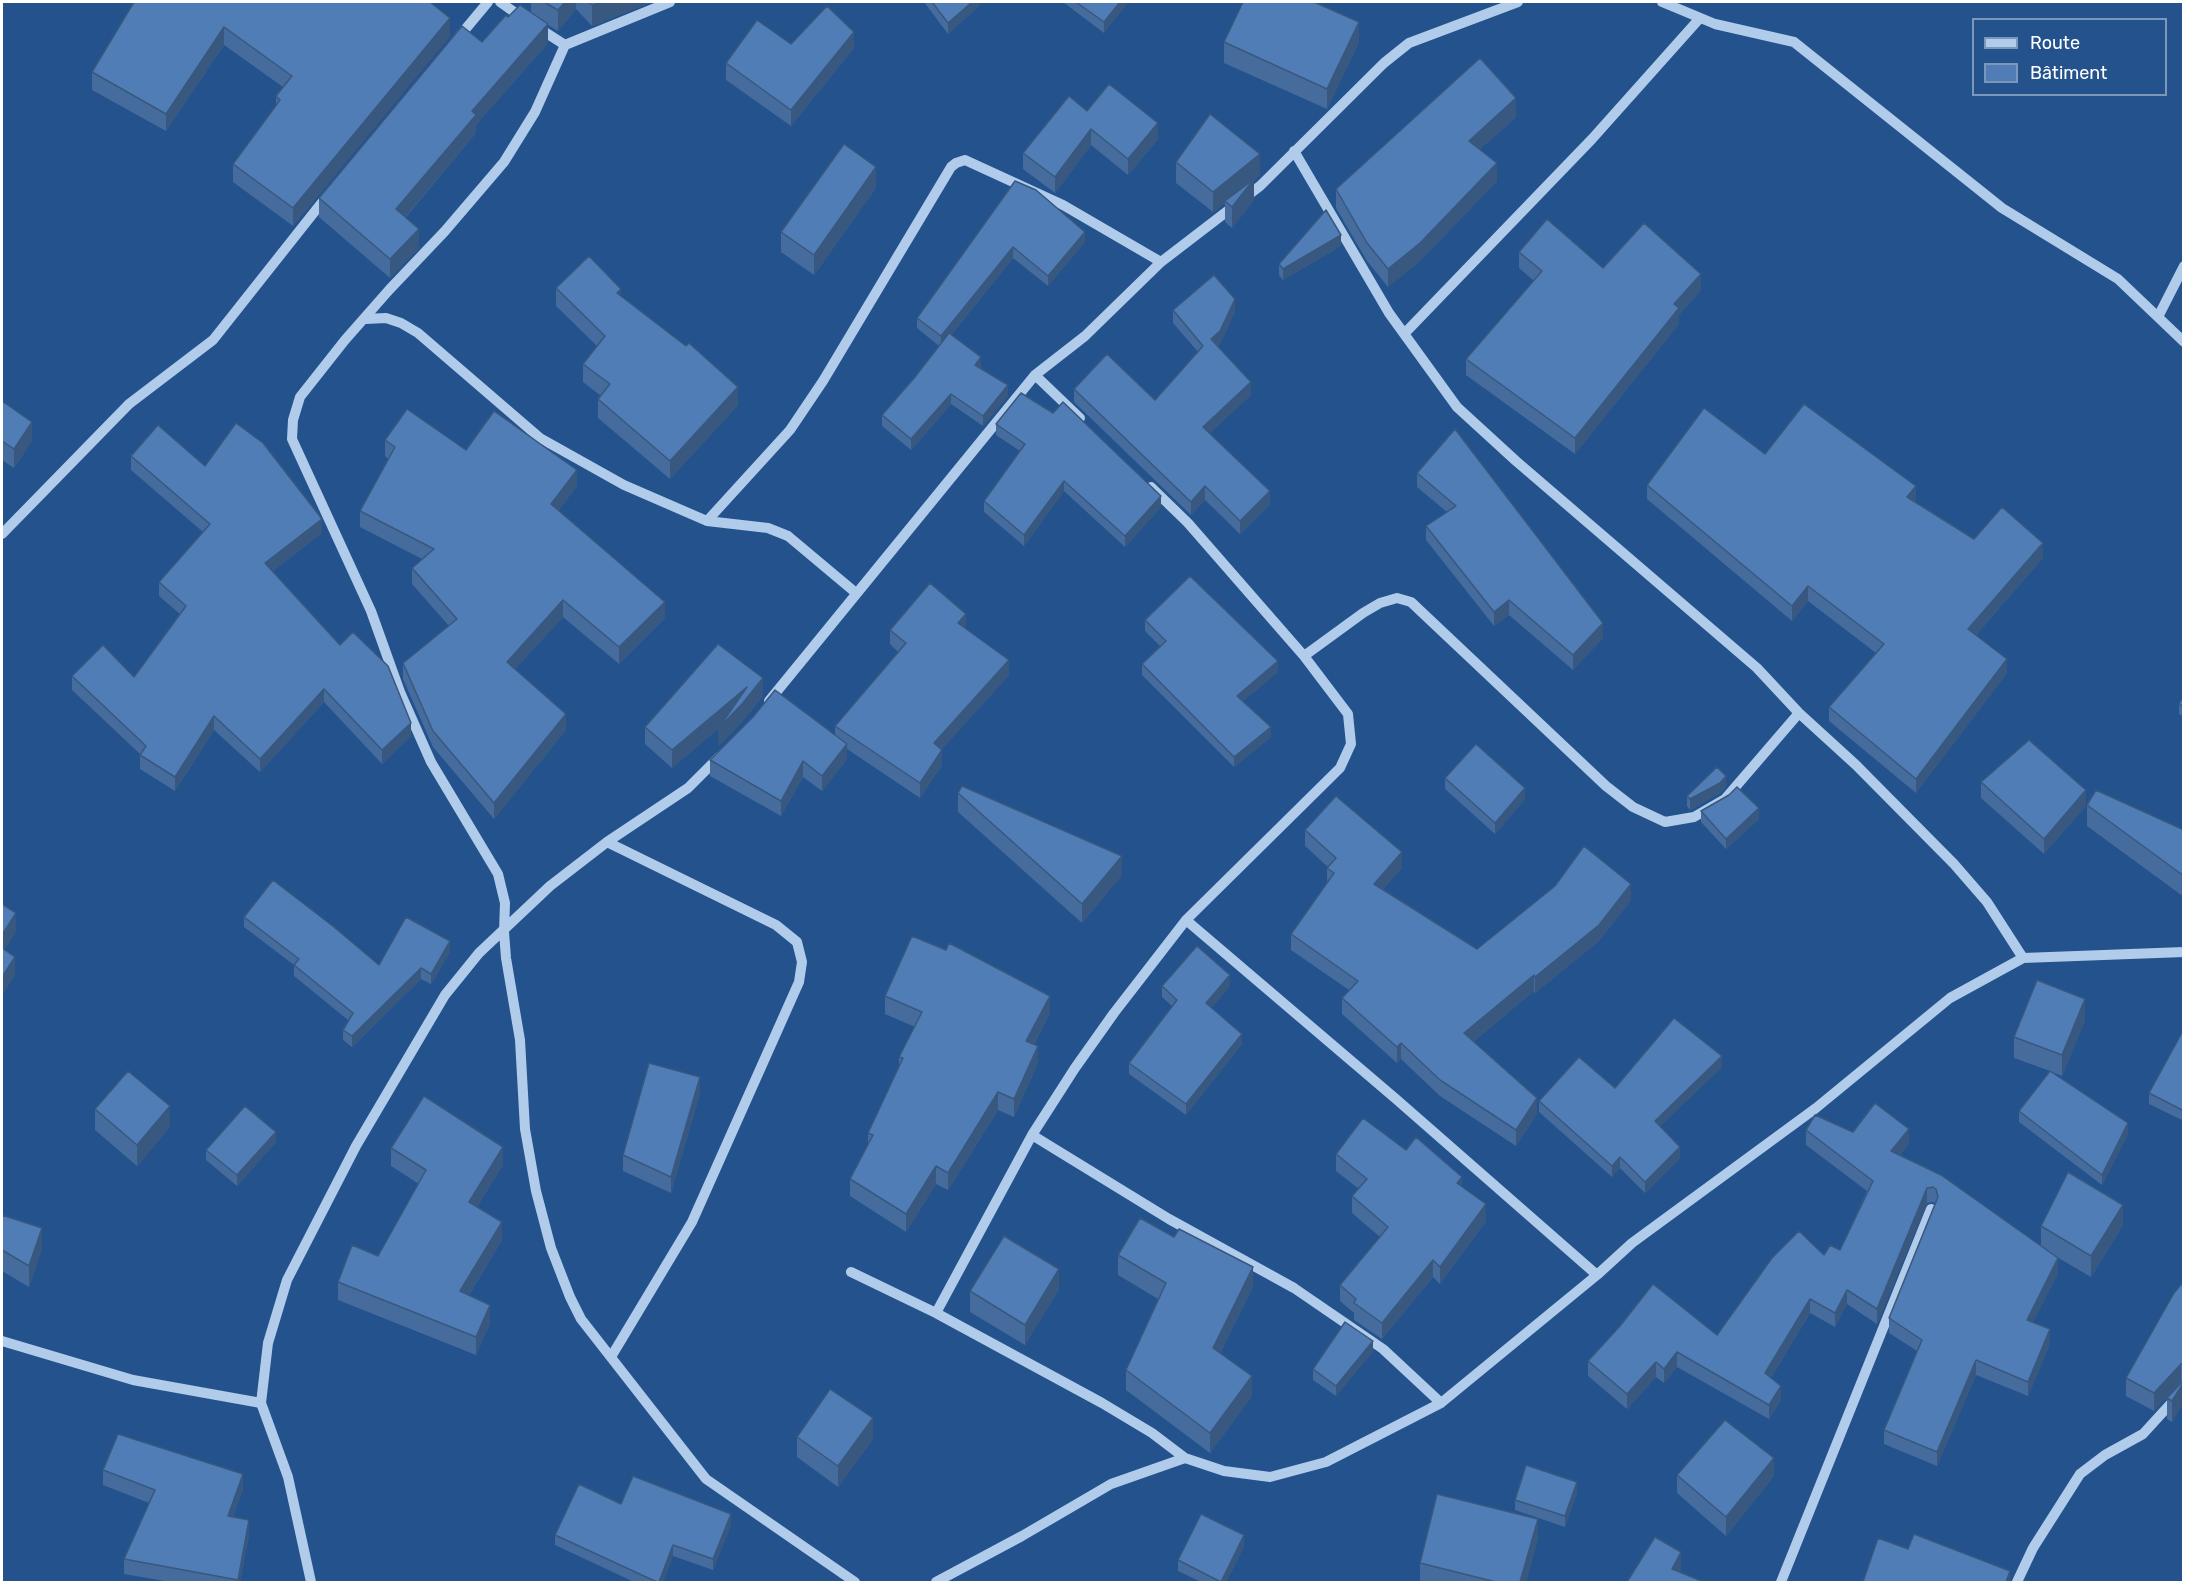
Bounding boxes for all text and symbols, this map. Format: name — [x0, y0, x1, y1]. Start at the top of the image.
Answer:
legend — [1972, 18, 2167, 96]
text: Route — [2030, 32, 2080, 54]
text: Bâtiment — [2030, 62, 2107, 84]

